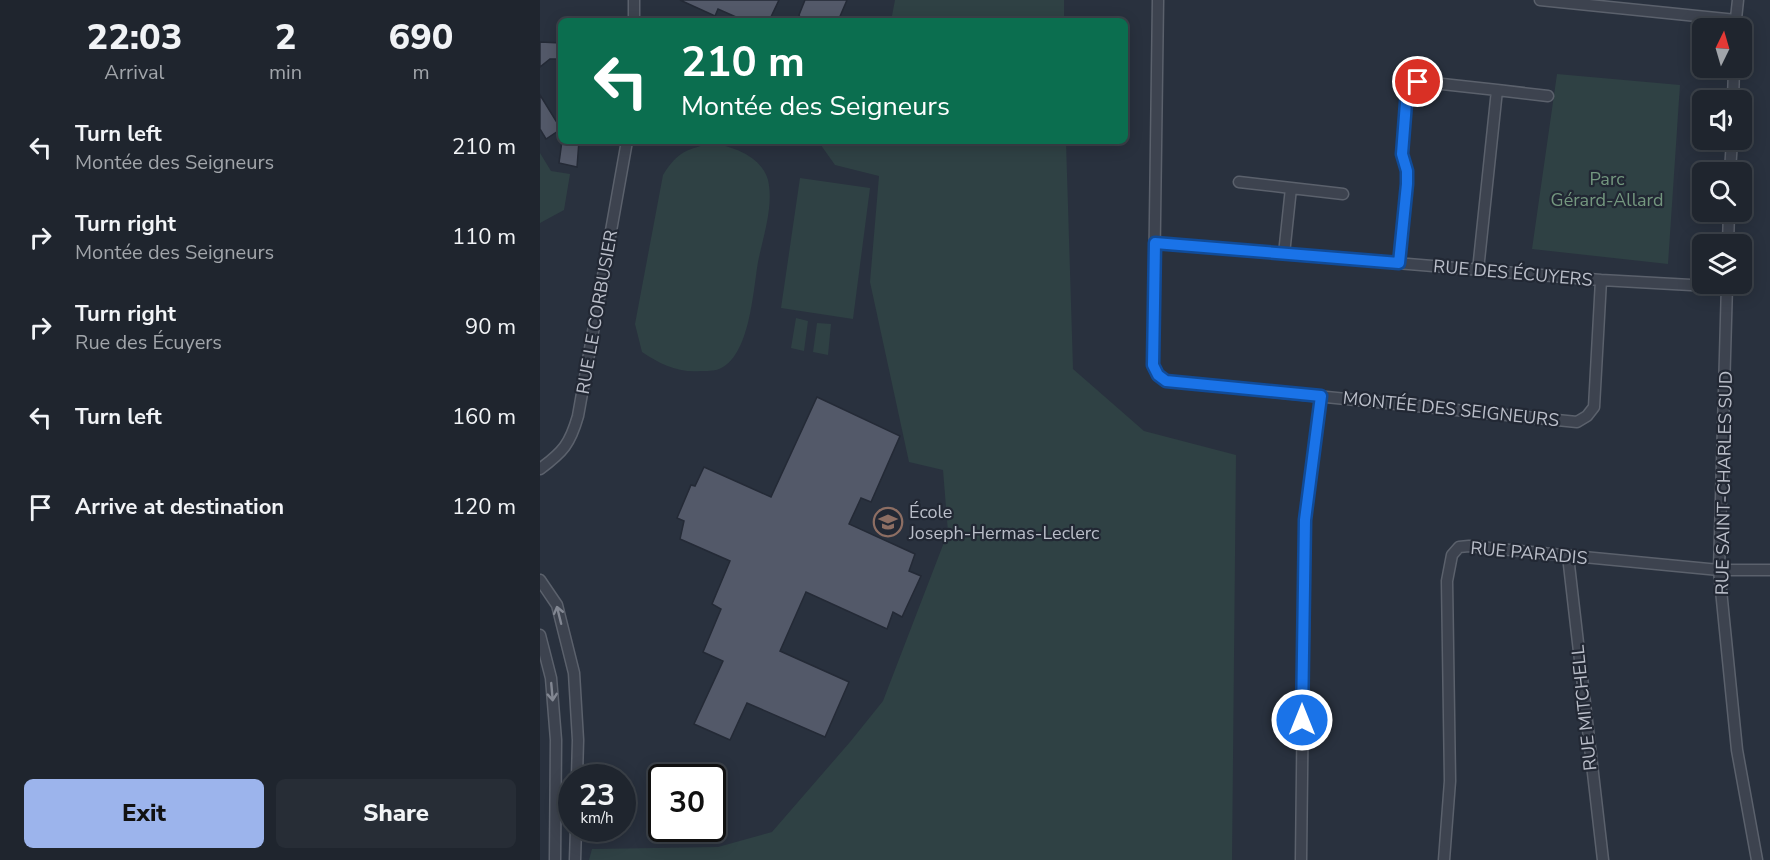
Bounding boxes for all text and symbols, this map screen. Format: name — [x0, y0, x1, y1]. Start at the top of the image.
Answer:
text: 22:03 — [87, 13, 182, 62]
text: 2 — [275, 13, 296, 62]
text: 690 — [389, 13, 453, 62]
north arrow — [1692, 18, 1752, 78]
map controls — [1692, 18, 1752, 294]
text: 210 m — [681, 34, 805, 91]
icon: left — [582, 42, 660, 120]
pin — [1392, 56, 1443, 107]
text: Arrival — [104, 59, 165, 86]
text: min — [269, 59, 302, 86]
text: m — [412, 59, 430, 86]
icon: arrive — [1401, 65, 1434, 98]
text: Montée des Seigneurs — [681, 88, 950, 125]
button: sound — [1692, 90, 1752, 150]
text: Turn left — [75, 119, 162, 149]
icon: left — [24, 131, 57, 164]
text: 210 m — [452, 132, 516, 162]
text: Montée des Seigneurs — [75, 149, 274, 176]
button: search — [1692, 162, 1752, 222]
park label: Parc Gérard-Allard — [1551, 167, 1663, 212]
text: Turn right — [75, 209, 176, 239]
icon: right — [24, 221, 57, 254]
text: 110 m — [452, 222, 516, 252]
street label: RUE LE CORBUSIER — [571, 228, 623, 396]
button: layers — [1692, 234, 1752, 294]
text: Montée des Seigneurs — [75, 239, 274, 266]
street label: RUE DES ÉCUYERS — [1432, 254, 1594, 292]
text: Turn right — [75, 299, 176, 329]
icon: right — [24, 311, 57, 344]
text: 90 m — [465, 312, 516, 342]
text: Rue des Écuyers — [75, 329, 222, 356]
street label: RUE SAINT-CHARLES SUD — [1710, 371, 1738, 595]
street label: MONTÉE DES SEIGNEURS — [1342, 386, 1560, 432]
icon: left — [24, 401, 57, 434]
text: Turn left — [75, 402, 162, 432]
text: 160 m — [452, 402, 516, 432]
icon: arrive — [24, 491, 57, 524]
text: Arrive at destination — [75, 492, 284, 522]
text: 120 m — [452, 492, 516, 522]
place label: École Joseph-Hermas-Leclerc — [908, 500, 1099, 545]
school or university icon: École Joseph-Hermas-Leclerc — [872, 506, 904, 538]
street label: RUE PARADIS — [1469, 536, 1589, 570]
one-way arrow — [553, 606, 565, 625]
street label: RUE MITCHELL — [1565, 644, 1603, 772]
one-way arrow — [547, 682, 558, 702]
position arrow — [1270, 688, 1334, 752]
speed limit sign: 30 — [648, 764, 726, 842]
text: 23 — [579, 775, 615, 816]
button: Exit — [24, 779, 264, 848]
button: Share — [276, 779, 516, 848]
text: km/h — [580, 808, 614, 828]

